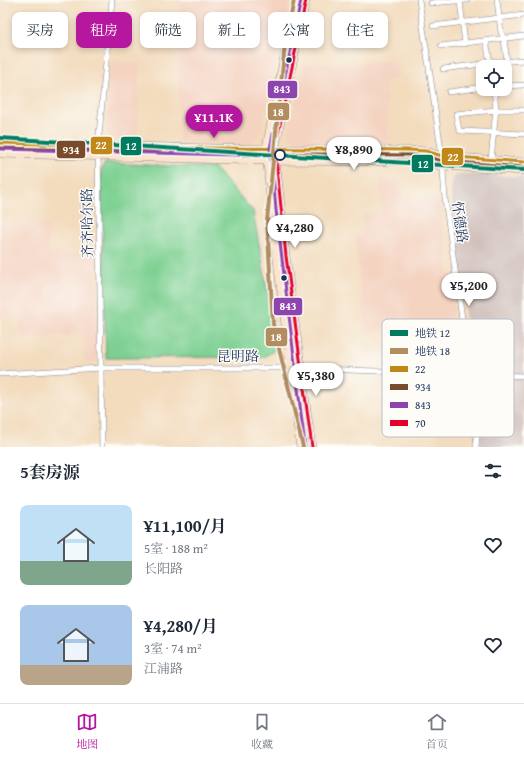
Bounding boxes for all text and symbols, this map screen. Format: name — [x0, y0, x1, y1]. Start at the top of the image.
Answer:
chip: 买房 — [12, 12, 68, 48]
chip: 租房 — [76, 12, 132, 48]
chip: 筛选 — [140, 12, 196, 48]
chip: 新上 — [204, 12, 260, 48]
chip: 公寓 — [268, 12, 324, 48]
chip: 住宅 — [332, 12, 388, 48]
unlabelled marker — [284, 55, 294, 65]
map controls — [476, 60, 512, 96]
button: locate — [476, 60, 512, 96]
line badge: 843 — [267, 80, 298, 99]
text: 843 — [273, 81, 291, 97]
line badge: 18 — [267, 102, 290, 121]
text: 18 — [272, 104, 284, 120]
pin: ¥11.1K — [181, 105, 247, 139]
text: ¥11.1K — [195, 108, 233, 127]
line badge: 22 — [90, 136, 113, 155]
line badge: 12 — [120, 136, 142, 156]
text: 22 — [95, 137, 107, 153]
pin: ¥8,890 — [321, 137, 387, 171]
text: 12 — [125, 138, 137, 154]
line badge: 934 — [56, 140, 86, 159]
text: ¥8,890 — [335, 140, 373, 159]
text: 934 — [62, 142, 80, 158]
line badge: 22 — [441, 147, 464, 166]
unlabelled marker — [274, 149, 286, 161]
text: 22 — [447, 149, 459, 165]
line badge: 12 — [411, 154, 434, 173]
text: 12 — [417, 156, 429, 172]
street label: 齐齐哈尔路 — [76, 188, 98, 258]
street label: 怀德路 — [447, 200, 473, 244]
pin: ¥4,280 — [262, 215, 328, 249]
text: ¥4,280 — [276, 218, 314, 237]
unlabelled marker — [279, 273, 289, 283]
pin: ¥5,200 — [436, 273, 502, 307]
text: ¥5,200 — [450, 276, 488, 295]
line badge: 843 — [273, 297, 303, 316]
text: 843 — [279, 298, 297, 314]
legend — [382, 319, 514, 437]
text: 地铁 12 — [415, 325, 450, 341]
line badge: 18 — [265, 327, 288, 347]
text: 18 — [270, 329, 282, 345]
text: 地铁 18 — [415, 343, 450, 359]
street label: 昆明路 — [217, 346, 259, 366]
text: 22 — [415, 361, 426, 377]
pin: ¥5,380 — [283, 363, 349, 397]
text: ¥5,380 — [297, 366, 335, 385]
text: 934 — [415, 379, 431, 395]
text: 843 — [415, 397, 431, 413]
text: 70 — [415, 415, 426, 431]
text: 5套房源 — [20, 459, 80, 484]
icon: filters — [482, 460, 504, 482]
text: ¥11,100/月 — [144, 513, 227, 538]
icon: home — [52, 521, 100, 569]
icon: heart — [482, 534, 504, 556]
text: 5室 · 188 m² — [144, 539, 208, 558]
text: 长阳路 — [144, 559, 183, 578]
text: ¥4,280/月 — [144, 613, 218, 638]
icon: home — [52, 621, 100, 669]
icon: heart — [482, 634, 504, 656]
text: 3室 · 74 m² — [144, 639, 202, 658]
text: 江浦路 — [144, 659, 183, 678]
tab: 地图 — [76, 711, 98, 752]
tab: 收藏 — [251, 711, 273, 752]
tab: 首页 — [426, 711, 448, 752]

